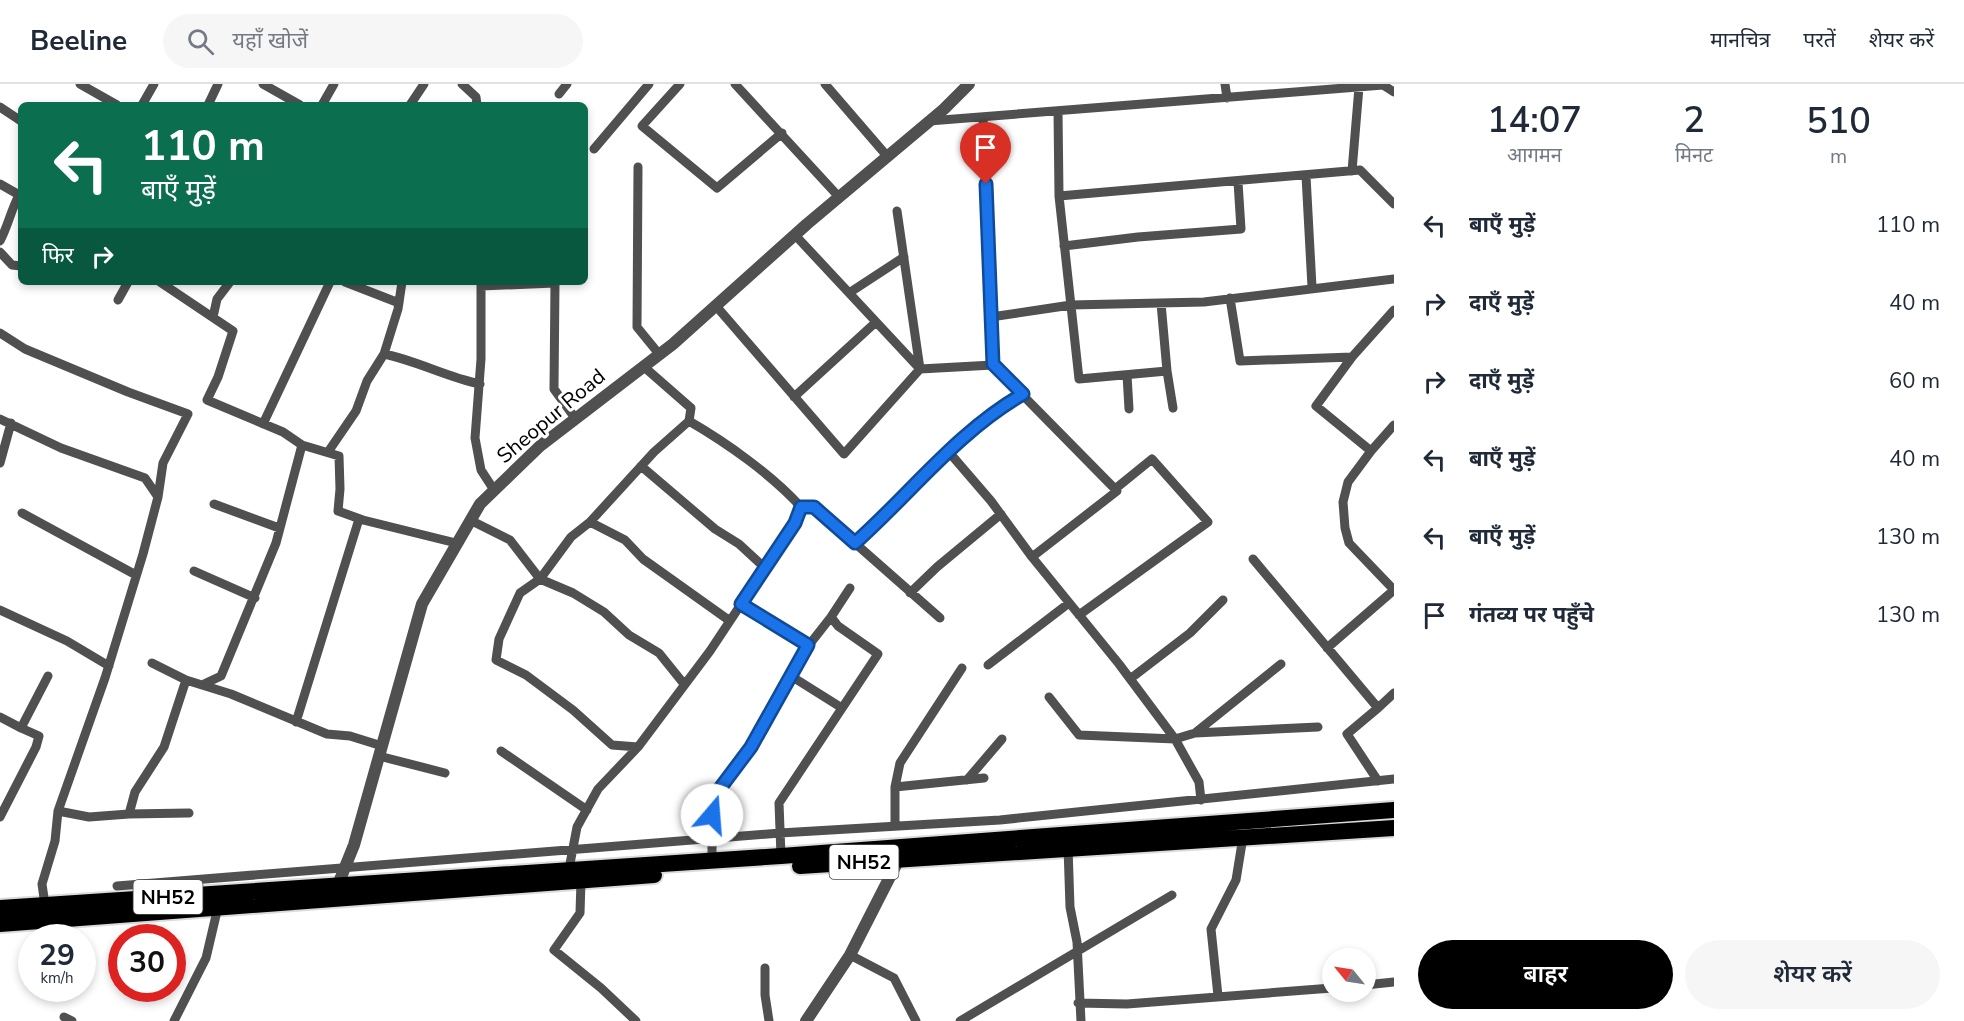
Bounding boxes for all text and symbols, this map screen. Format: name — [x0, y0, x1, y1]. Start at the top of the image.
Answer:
search box — [163, 14, 583, 68]
text: Beeline — [30, 22, 127, 60]
icon: search — [184, 25, 217, 58]
text: यहाँ खोजें — [232, 26, 308, 56]
text: मानचित्र — [1710, 26, 1770, 54]
text: परतें — [1803, 26, 1836, 54]
text: शेयर करें — [1869, 26, 1934, 54]
text: 14:07 — [1487, 96, 1582, 145]
text: 2 — [1683, 96, 1705, 145]
text: 510 — [1806, 97, 1871, 146]
text: 110 m — [141, 118, 265, 175]
pin — [960, 122, 1011, 184]
icon: left — [42, 126, 120, 204]
icon: arrive — [969, 131, 1002, 164]
text: आगमन — [1507, 142, 1562, 169]
text: मिनट — [1675, 142, 1713, 169]
text: m — [1830, 143, 1847, 170]
text: बाएँ मुड़ें — [141, 172, 216, 209]
icon: left — [1418, 209, 1451, 242]
text: बाएँ मुड़ें — [1469, 210, 1535, 240]
text: 110 m — [1876, 210, 1940, 240]
icon: right — [86, 240, 119, 273]
text: फिर — [42, 241, 74, 271]
icon: right — [1418, 287, 1451, 320]
text: दाएँ मुड़ें — [1469, 288, 1534, 318]
text: 40 m — [1889, 288, 1940, 318]
street label: Sheopur Road — [491, 362, 611, 470]
icon: right — [1418, 365, 1451, 398]
text: दाएँ मुड़ें — [1469, 366, 1534, 396]
text: 60 m — [1889, 366, 1940, 396]
icon: left — [1418, 443, 1451, 476]
text: बाएँ मुड़ें — [1469, 444, 1535, 474]
text: 40 m — [1889, 444, 1940, 474]
icon: left — [1418, 521, 1451, 554]
text: बाएँ मुड़ें — [1469, 522, 1535, 552]
text: 130 m — [1876, 522, 1940, 552]
icon: arrive — [1418, 599, 1451, 632]
text: गंतव्य पर पहुँचे — [1469, 600, 1594, 630]
text: 130 m — [1876, 600, 1940, 630]
position arrow — [680, 783, 744, 847]
road number: NH52 — [830, 845, 898, 879]
road number: NH52 — [134, 880, 202, 914]
speed limit sign: 30 — [108, 924, 186, 1002]
text: 29 — [39, 935, 75, 976]
button: बाहर — [1418, 940, 1673, 1009]
button: शेयर करें — [1685, 940, 1940, 1009]
north arrow — [1322, 948, 1376, 1002]
map controls — [1322, 948, 1376, 1002]
text: km/h — [40, 968, 74, 988]

